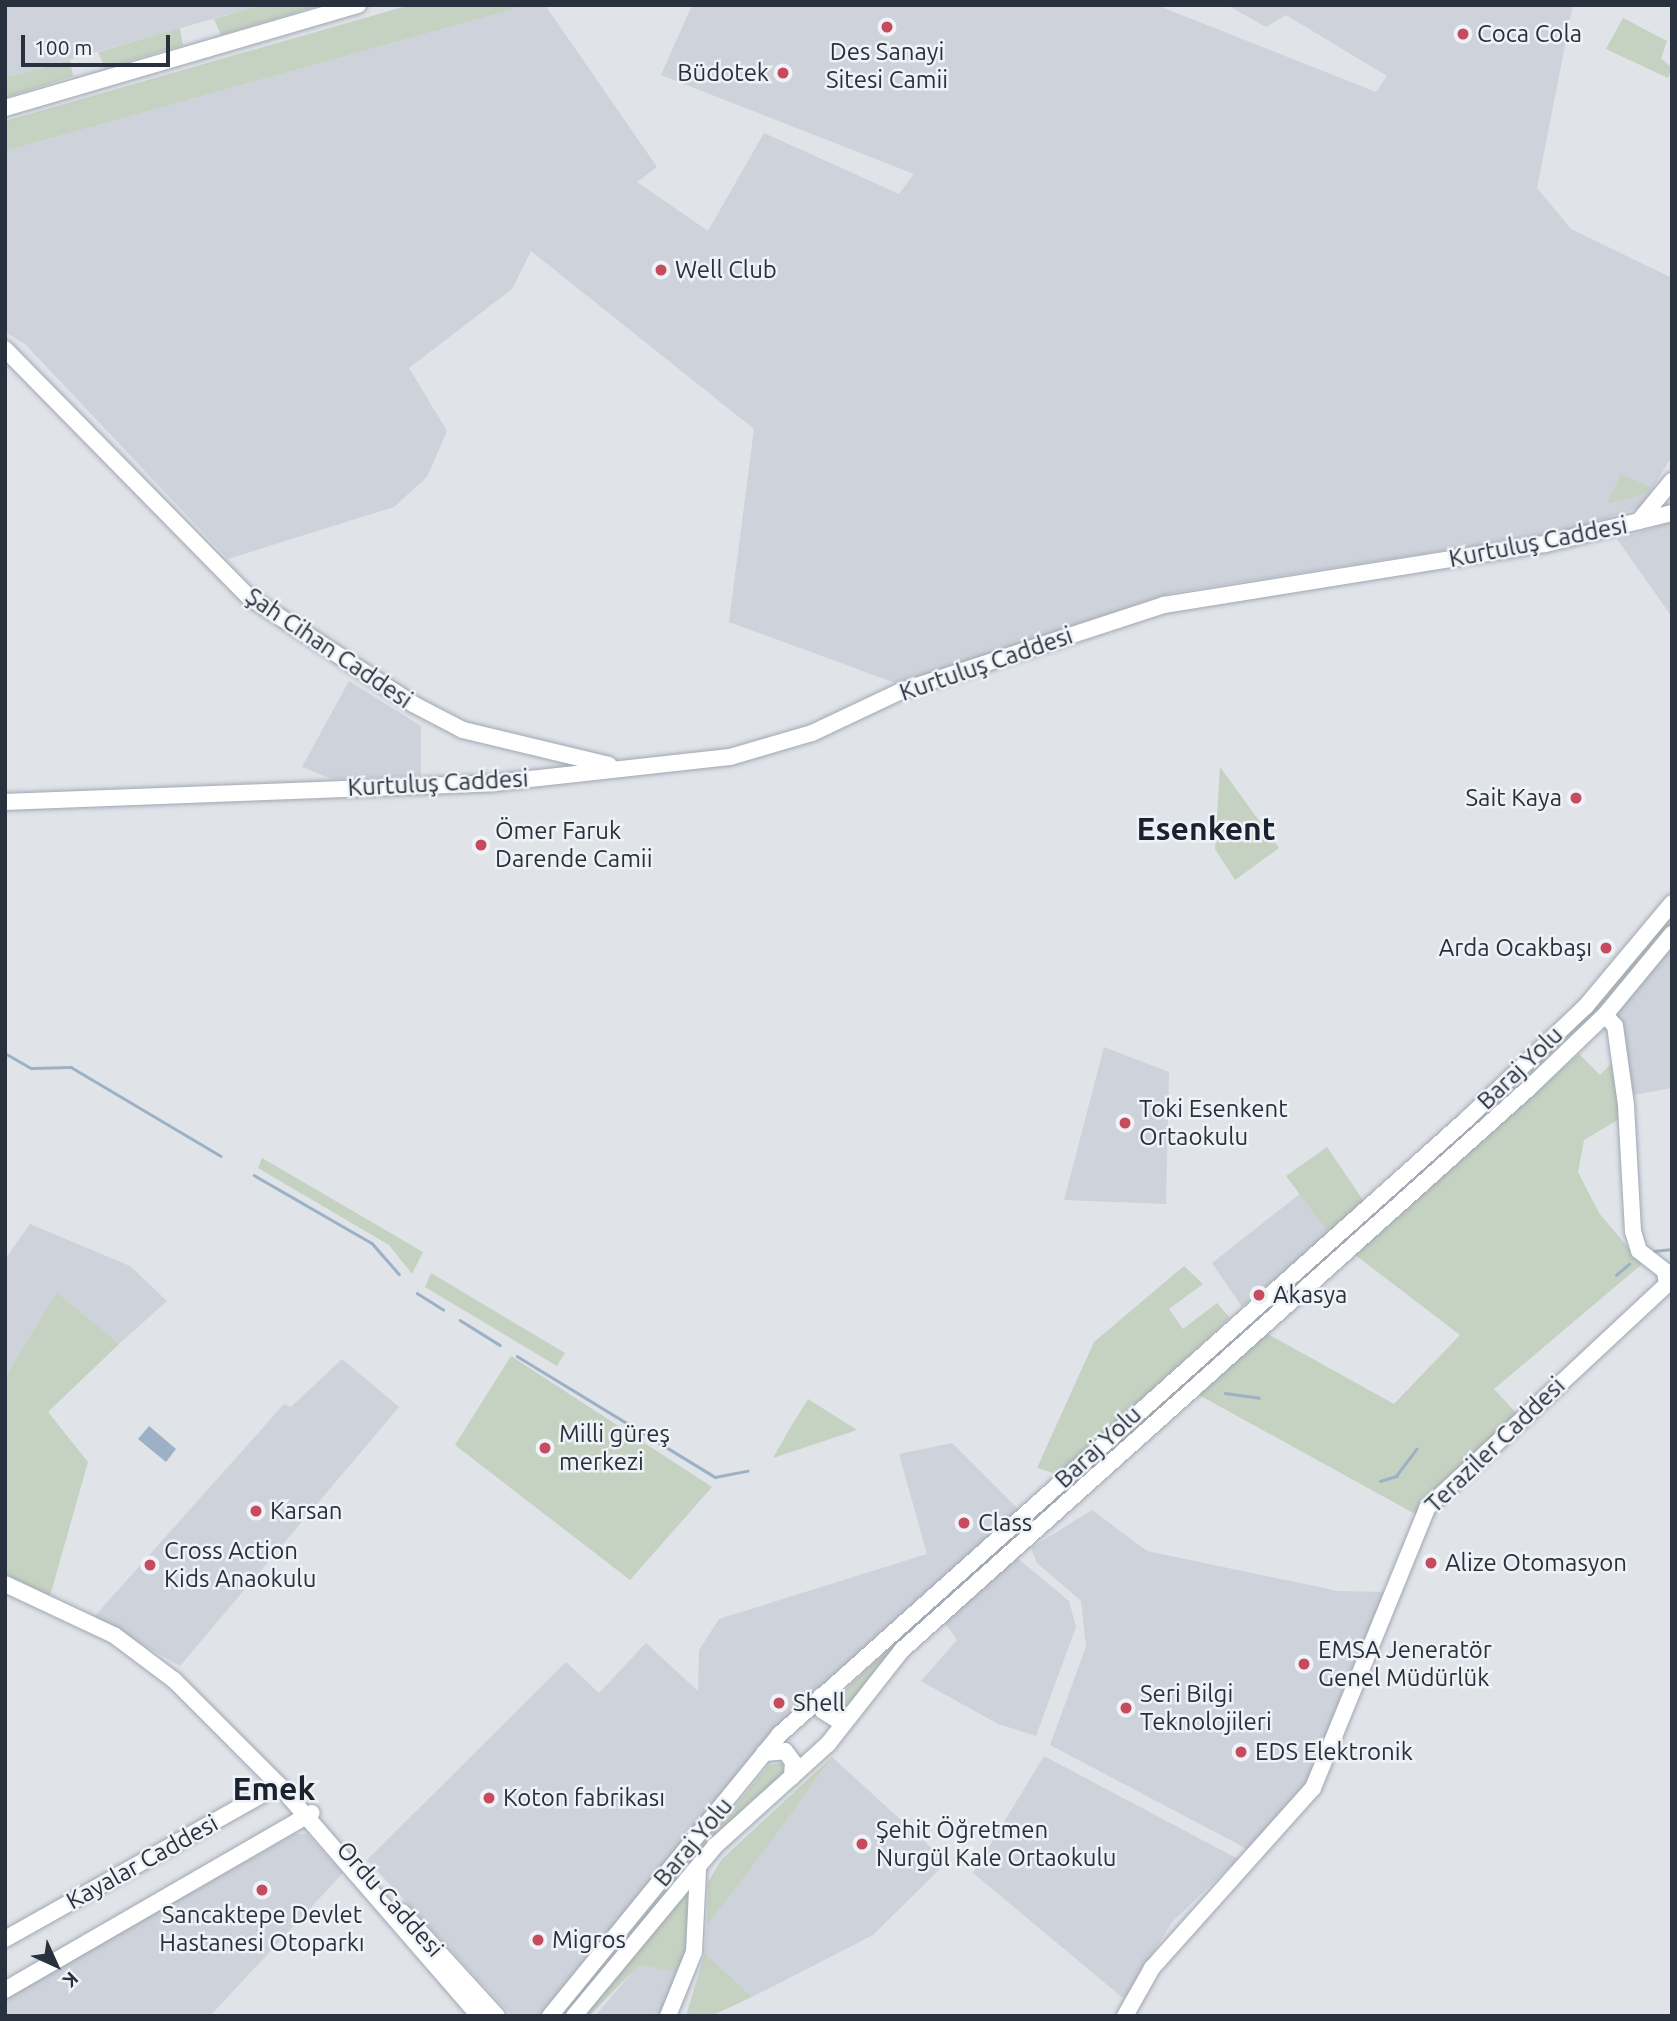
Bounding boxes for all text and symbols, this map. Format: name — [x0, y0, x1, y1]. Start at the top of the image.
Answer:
marker: Des Sanayi Sitesi Camii — [879, 19, 895, 35]
place label: Coca Cola — [1477, 20, 1582, 48]
scale bar — [24, 21, 173, 65]
marker: Coca Cola — [1455, 26, 1471, 42]
text: 100 m — [34, 35, 92, 59]
place label: Des Sanayi Sitesi Camii — [826, 38, 948, 94]
place label: Büdotek — [677, 59, 769, 87]
marker: Büdotek — [775, 65, 791, 81]
place label: Well Club — [675, 256, 777, 284]
marker: Well Club — [653, 262, 669, 278]
street label: Kurtuluş Caddesi — [1446, 511, 1630, 573]
street label: Şah Cihan Caddesi — [240, 582, 418, 714]
street label: Kurtuluş Caddesi — [896, 621, 1076, 707]
street label: Kurtuluş Caddesi — [347, 764, 529, 802]
place label: Sait Kaya — [1466, 784, 1562, 812]
marker: Sait Kaya — [1568, 790, 1584, 806]
district label: Esenkent — [1136, 809, 1276, 847]
place label: Ömer Faruk Darende Camii — [495, 817, 653, 873]
marker: Ömer Faruk Darende Camii — [473, 837, 489, 853]
place label: Arda Ocakbaşı — [1439, 934, 1592, 962]
marker: Arda Ocakbaşı — [1598, 940, 1614, 956]
street label: Baraj Yolu — [1471, 1020, 1569, 1116]
place label: Toki Esenkent Ortaokulu — [1139, 1095, 1288, 1151]
marker: Toki Esenkent Ortaokulu — [1117, 1115, 1133, 1131]
place label: Akasya — [1273, 1281, 1347, 1309]
marker: Akasya — [1251, 1287, 1267, 1303]
street label: Teraziler Caddesi — [1419, 1371, 1571, 1519]
street label: Baraj Yolu — [1049, 1400, 1147, 1494]
place label: Milli güreş merkezi — [559, 1420, 670, 1476]
marker: Milli güreş merkezi — [537, 1440, 553, 1456]
place label: Karsan — [270, 1497, 342, 1525]
marker: Karsan — [248, 1503, 264, 1519]
place label: Class — [978, 1509, 1032, 1537]
marker: Class — [956, 1515, 972, 1531]
place label: Cross Action Kids Anaokulu — [164, 1537, 316, 1593]
place label: Alize Otomasyon — [1445, 1549, 1627, 1577]
marker: Alize Otomasyon — [1423, 1555, 1439, 1571]
marker: Cross Action Kids Anaokulu — [142, 1557, 158, 1573]
place label: EMSA Jeneratör Genel Müdürlük — [1318, 1636, 1492, 1692]
marker: EMSA Jeneratör Genel Müdürlük — [1296, 1656, 1312, 1672]
place label: Seri Bilgi Teknolojileri — [1140, 1680, 1272, 1736]
place label: Shell — [793, 1689, 845, 1717]
marker: Shell — [771, 1695, 787, 1711]
marker: Seri Bilgi Teknolojileri — [1118, 1700, 1134, 1716]
place label: EDS Elektronik — [1255, 1738, 1413, 1766]
marker: EDS Elektronik — [1233, 1744, 1249, 1760]
district label: Emek — [232, 1769, 316, 1807]
place label: Koton fabrikası — [503, 1784, 665, 1812]
marker: Koton fabrikası — [481, 1790, 497, 1806]
street label: Baraj Yolu — [648, 1792, 738, 1892]
street label: Kayalar Caddesi — [61, 1809, 223, 1915]
place label: Şehit Öğretmen Nurgül Kale Ortaokulu — [876, 1816, 1116, 1872]
street label: Ordu Caddesi — [331, 1835, 449, 1963]
marker: Şehit Öğretmen Nurgül Kale Ortaokulu — [854, 1836, 870, 1852]
marker: Sancaktepe Devlet Hastanesi Otoparkı — [254, 1882, 270, 1898]
place label: Sancaktepe Devlet Hastanesi Otoparkı — [159, 1901, 365, 1957]
place label: Migros — [552, 1926, 626, 1954]
north arrow — [21, 1930, 91, 2000]
marker: Migros — [530, 1932, 546, 1948]
text: K — [59, 1968, 83, 1992]

